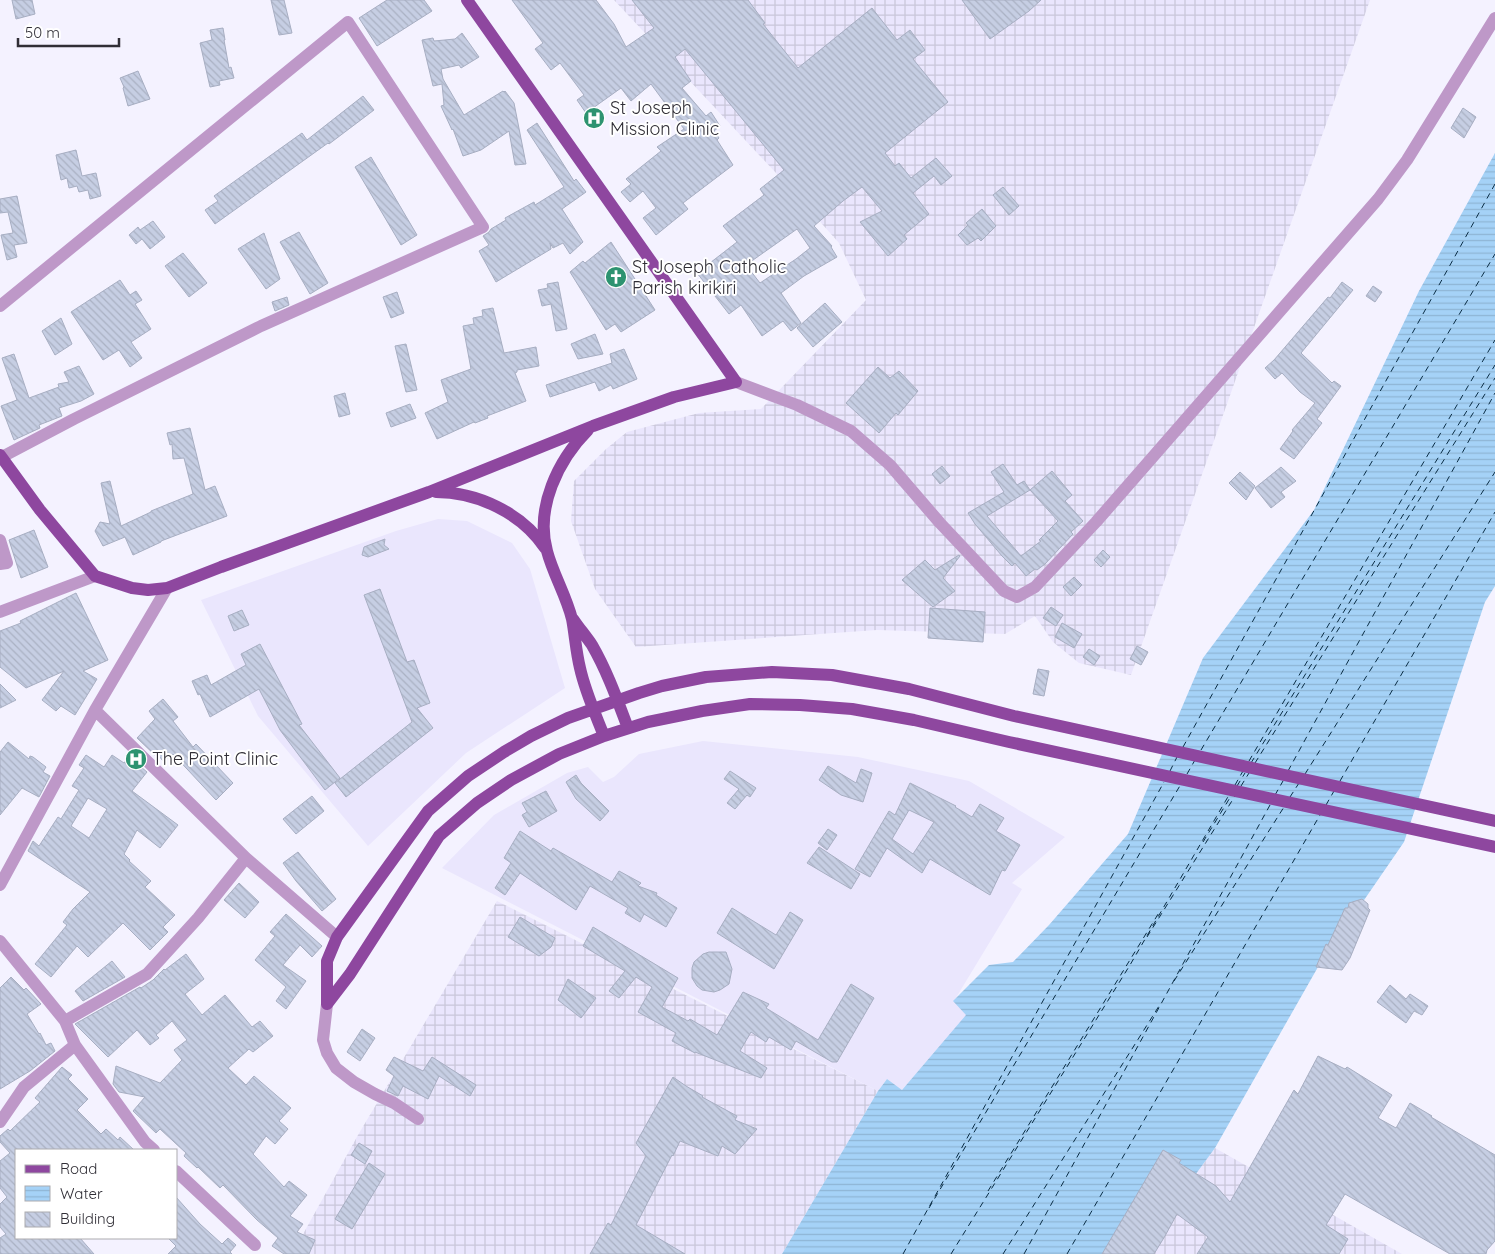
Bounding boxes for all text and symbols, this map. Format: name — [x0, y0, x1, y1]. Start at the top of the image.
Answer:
scale bar — [18, 15, 119, 47]
text: 50 m — [25, 23, 60, 42]
place label: St Joseph Mission Clinic — [610, 96, 719, 140]
hospital icon: St Joseph Mission Clinic — [582, 106, 606, 130]
place label: St Joseph Catholic Parish kirikiri — [632, 255, 786, 299]
church icon: St Joseph Catholic Parish kirikiri — [604, 265, 628, 289]
hospital icon: The Point Clinic — [124, 747, 148, 771]
place label: The Point Clinic — [152, 747, 278, 770]
legend — [15, 1149, 178, 1239]
text: Road — [60, 1159, 97, 1178]
text: Water — [60, 1184, 103, 1203]
text: Building — [60, 1209, 115, 1228]

